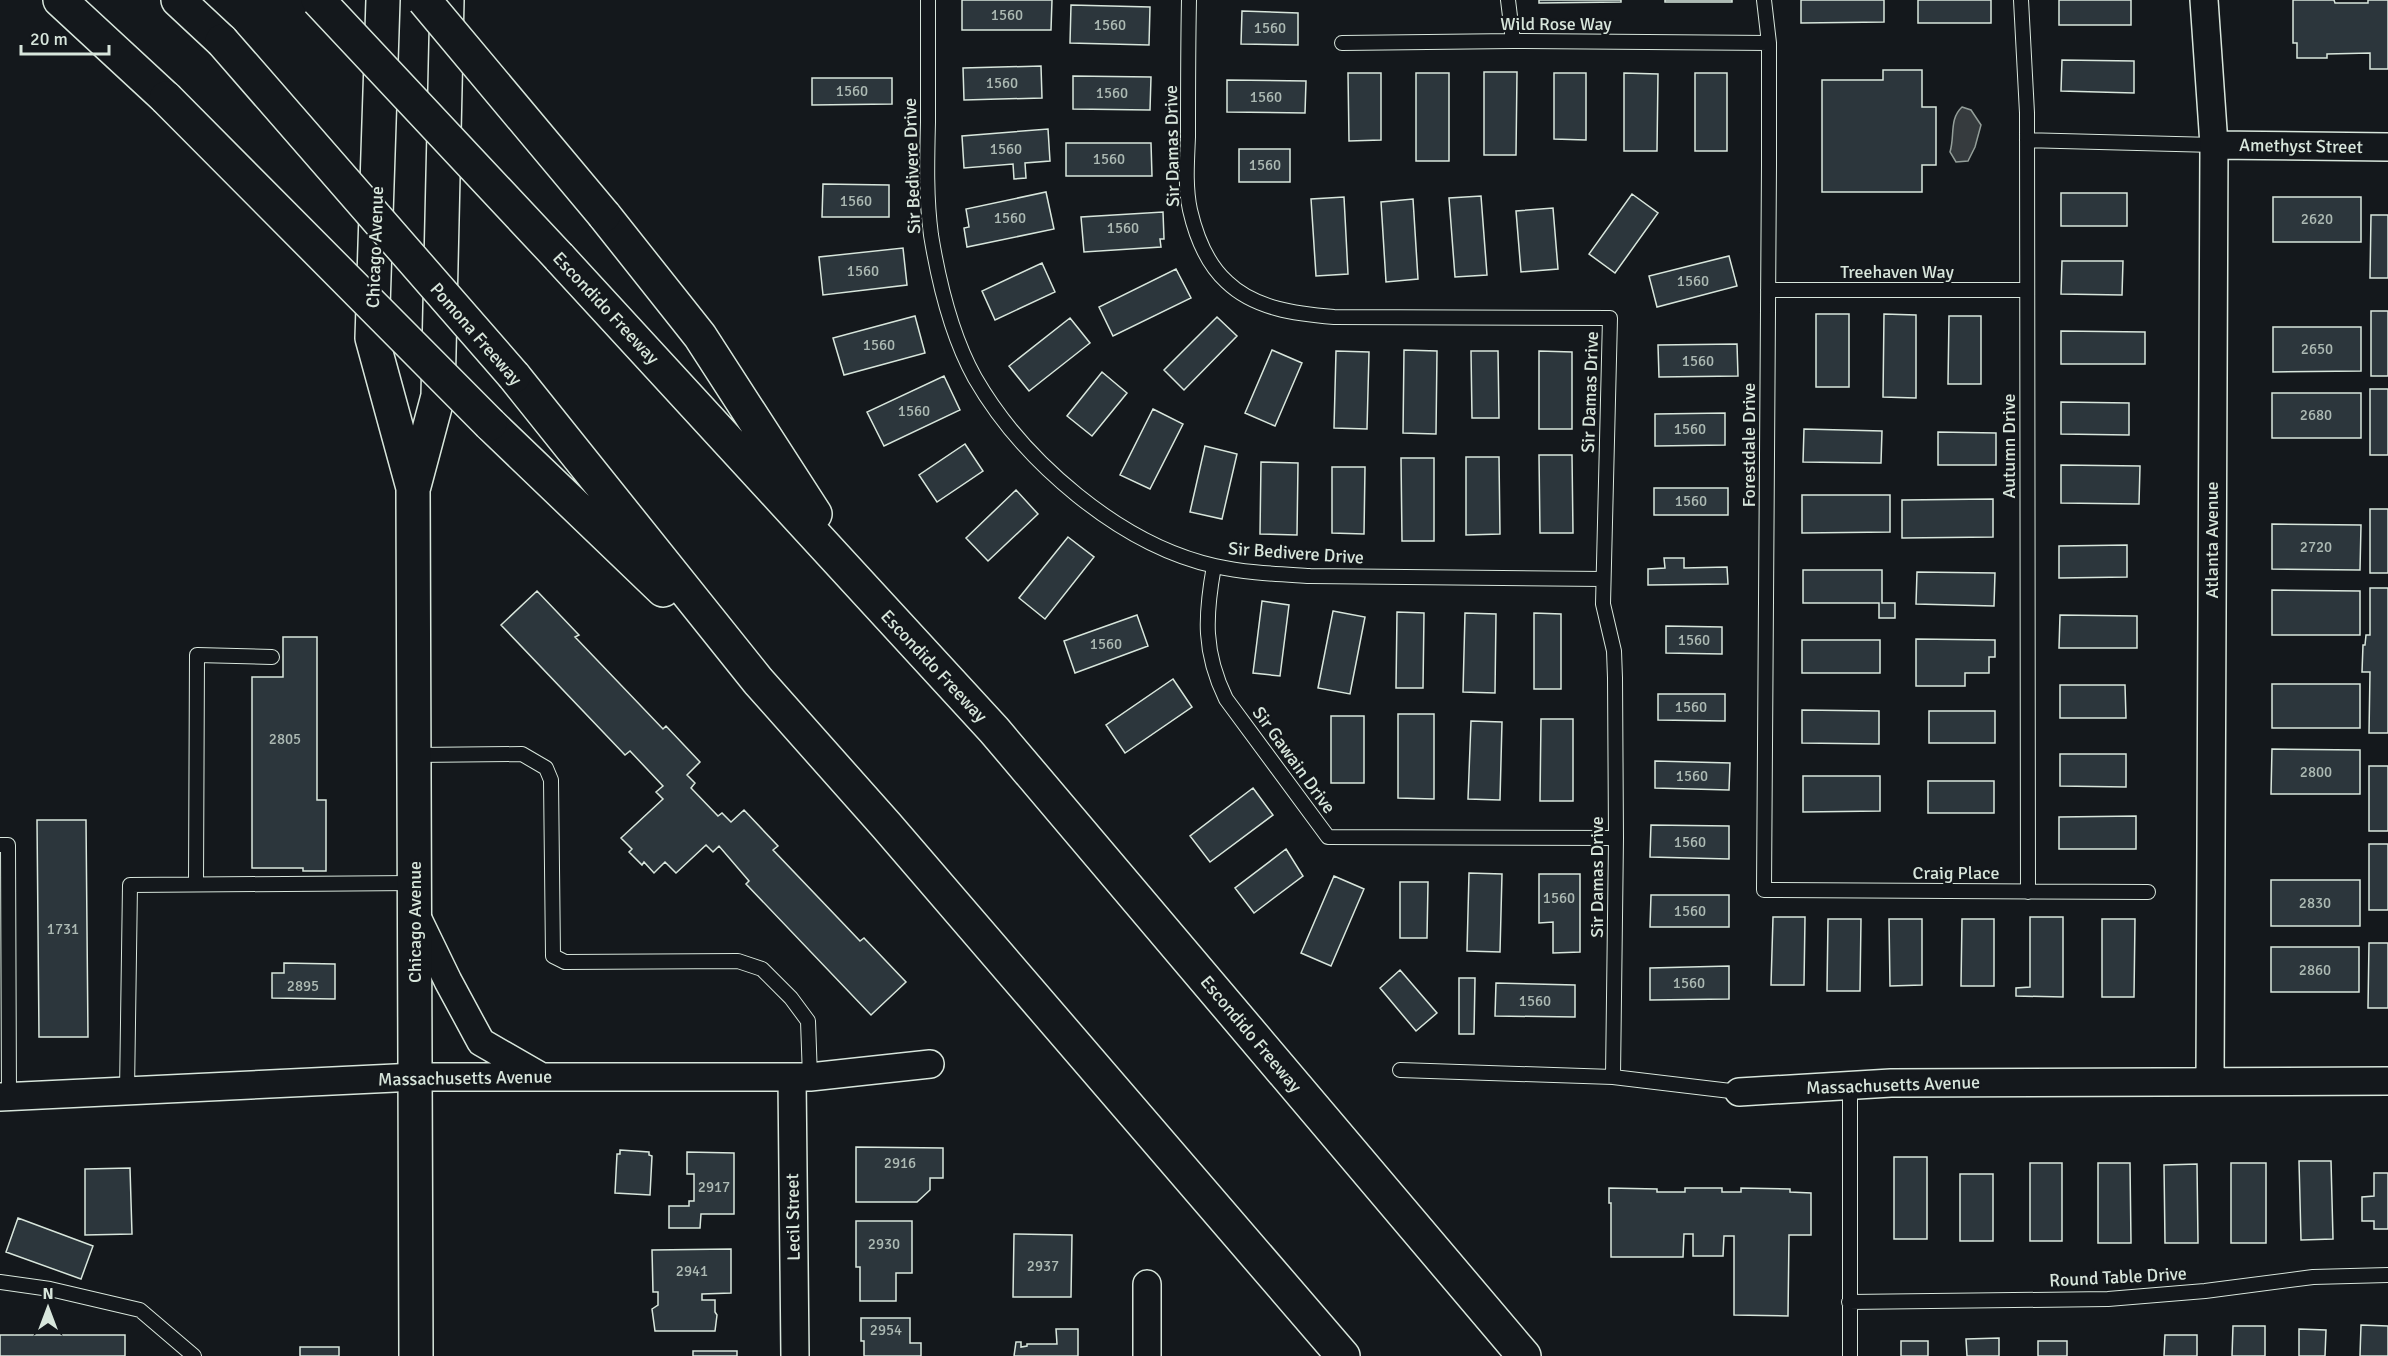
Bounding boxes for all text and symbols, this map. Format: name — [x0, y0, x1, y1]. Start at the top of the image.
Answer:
house number: 1560 — [991, 6, 1023, 24]
street label: Wild Rose Way — [1500, 13, 1612, 35]
house number: 1560 — [1094, 16, 1126, 34]
scale bar — [21, 18, 110, 56]
house number: 1560 — [1254, 19, 1286, 37]
text: 20 m — [30, 28, 68, 50]
house number: 1560 — [986, 74, 1018, 92]
house number: 1560 — [836, 82, 868, 100]
house number: 1560 — [1096, 84, 1128, 102]
street label: Sir Damas Drive — [1160, 85, 1184, 207]
house number: 1560 — [1250, 88, 1282, 106]
street label: Sir Bedivere Drive — [899, 98, 925, 234]
street label: Amethyst Street — [2239, 134, 2363, 158]
house number: 1560 — [990, 140, 1022, 158]
house number: 1560 — [1093, 150, 1125, 168]
house number: 1560 — [1249, 156, 1281, 174]
street label: Chicago Avenue — [362, 186, 388, 308]
house number: 1560 — [840, 192, 872, 210]
house number: 1560 — [994, 209, 1026, 227]
house number: 2620 — [2301, 210, 2333, 228]
house number: 1560 — [1107, 219, 1139, 237]
street label: Escondido Freeway — [548, 247, 664, 369]
street label: Treehaven Way — [1840, 261, 1954, 283]
house number: 1560 — [847, 262, 879, 280]
house number: 1560 — [1677, 272, 1709, 290]
street label: Pomona Freeway — [425, 278, 527, 390]
street label: Sir Damas Drive — [1577, 331, 1603, 453]
house number: 1560 — [863, 336, 895, 354]
house number: 2650 — [2301, 340, 2333, 358]
house number: 1560 — [1682, 352, 1714, 370]
street label: Forestdale Drive — [1738, 383, 1760, 507]
street label: Autumn Drive — [1998, 393, 2020, 499]
house number: 1560 — [898, 402, 930, 420]
house number: 2680 — [2300, 406, 2332, 424]
house number: 1560 — [1674, 420, 1706, 438]
street label: Atlanta Avenue — [2201, 482, 2223, 598]
house number: 1560 — [1675, 492, 1707, 510]
street label: Sir Bedivere Drive — [1227, 537, 1365, 569]
house number: 2720 — [2300, 538, 2332, 556]
street label: Escondido Freeway — [876, 605, 992, 727]
house number: 1560 — [1678, 631, 1710, 649]
house number: 1560 — [1090, 635, 1122, 653]
house number: 1560 — [1675, 698, 1707, 716]
street label: Sir Gawain Drive — [1248, 702, 1340, 818]
house number: 2805 — [269, 730, 301, 748]
house number: 2800 — [2300, 763, 2332, 781]
house number: 1560 — [1676, 767, 1708, 785]
street label: Sir Damas Drive — [1586, 816, 1608, 938]
house number: 1560 — [1674, 833, 1706, 851]
street label: Chicago Avenue — [404, 861, 426, 983]
street label: Craig Place — [1913, 862, 1999, 884]
house number: 1560 — [1543, 889, 1575, 907]
house number: 2830 — [2299, 894, 2331, 912]
house number: 1560 — [1674, 902, 1706, 920]
house number: 1731 — [47, 920, 79, 938]
house number: 2860 — [2299, 961, 2331, 979]
street label: Escondido Freeway — [1196, 971, 1307, 1097]
house number: 1560 — [1673, 974, 1705, 992]
house number: 2895 — [287, 977, 319, 995]
house number: 1560 — [1519, 992, 1551, 1010]
street label: Massachusetts Avenue — [378, 1065, 552, 1091]
street label: Massachusetts Avenue — [1806, 1071, 1980, 1099]
house number: 2916 — [884, 1154, 916, 1172]
street label: Lecil Street — [781, 1173, 805, 1261]
house number: 2917 — [698, 1178, 730, 1196]
house number: 2930 — [868, 1235, 900, 1253]
house number: 2937 — [1027, 1257, 1059, 1275]
house number: 2941 — [676, 1262, 708, 1280]
street label: Round Table Drive — [2049, 1262, 2187, 1292]
north arrow — [18, 1278, 78, 1338]
text: N — [42, 1284, 54, 1304]
house number: 2954 — [870, 1321, 902, 1339]

